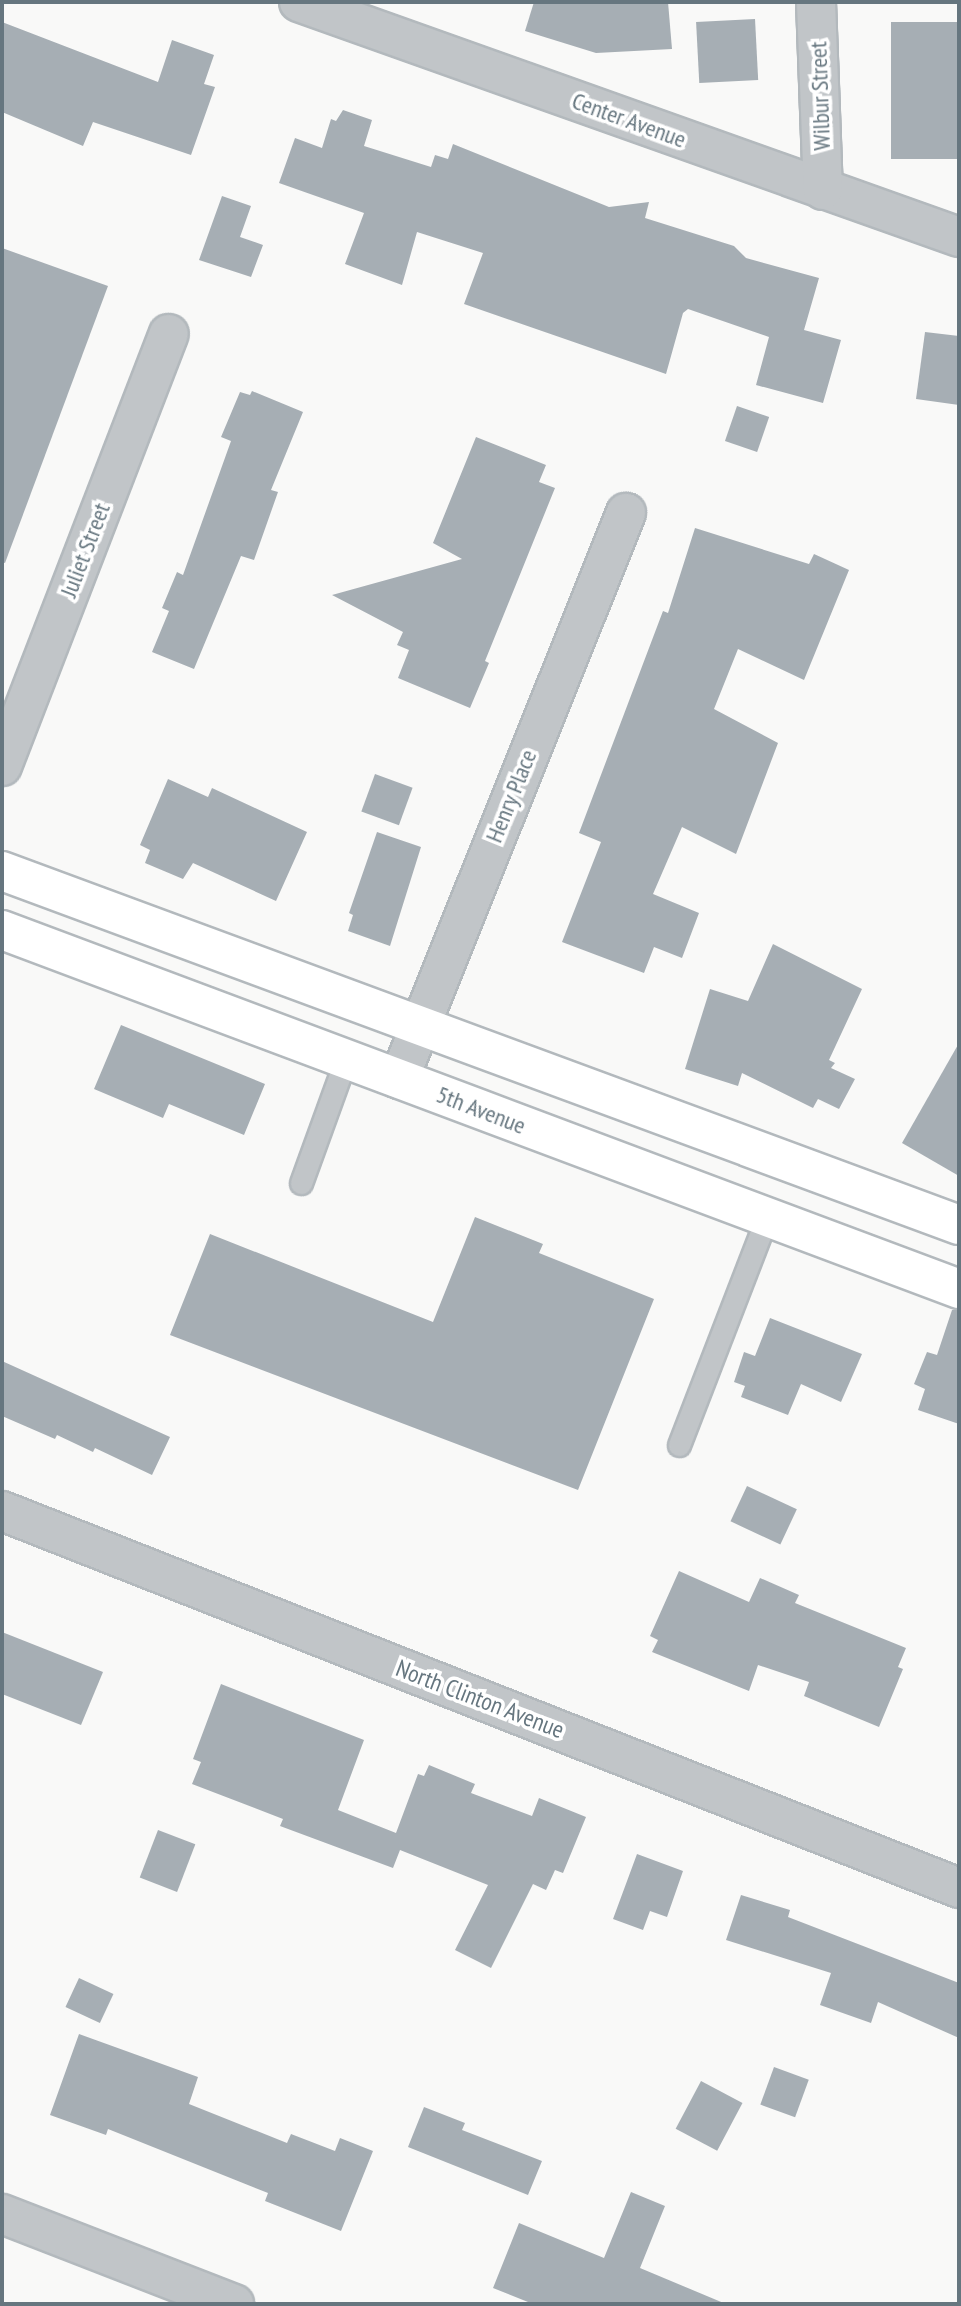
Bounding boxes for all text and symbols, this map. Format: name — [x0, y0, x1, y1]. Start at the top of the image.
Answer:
street label: Wilbur Street — [804, 41, 836, 151]
street label: Center Avenue — [568, 86, 690, 154]
street label: Juliet Street — [54, 499, 116, 601]
street label: Henry Place — [479, 745, 543, 847]
street label: 5th Avenue — [432, 1080, 530, 1140]
street label: North Clinton Avenue — [392, 1654, 568, 1744]

